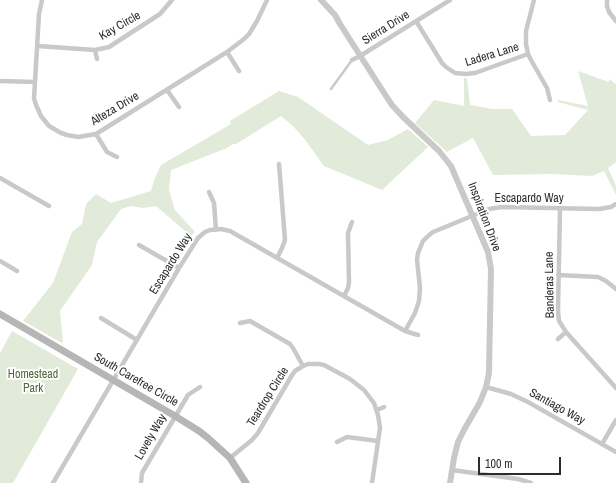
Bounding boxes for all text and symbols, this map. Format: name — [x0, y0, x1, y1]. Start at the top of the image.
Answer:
street label: Kay Circle — [97, 8, 143, 44]
street label: Sierra Drive — [360, 8, 412, 48]
street label: Ladera Lane — [463, 40, 521, 70]
street label: Alteza Drive — [88, 89, 142, 129]
street label: Inspiration Drive — [464, 180, 504, 254]
street label: Escapardo Way — [494, 192, 564, 206]
street label: Escapardo Way — [147, 231, 195, 297]
street label: Banderas Lane — [542, 252, 558, 318]
street label: South Carefree Circle — [91, 350, 181, 410]
street label: Teardrop Circle — [244, 365, 292, 429]
park label: Homestead Park — [8, 368, 58, 396]
street label: Santiago Way — [527, 386, 587, 428]
street label: Lovely Way — [132, 412, 170, 462]
scale bar — [480, 449, 563, 475]
text: 100 m — [485, 456, 512, 472]

